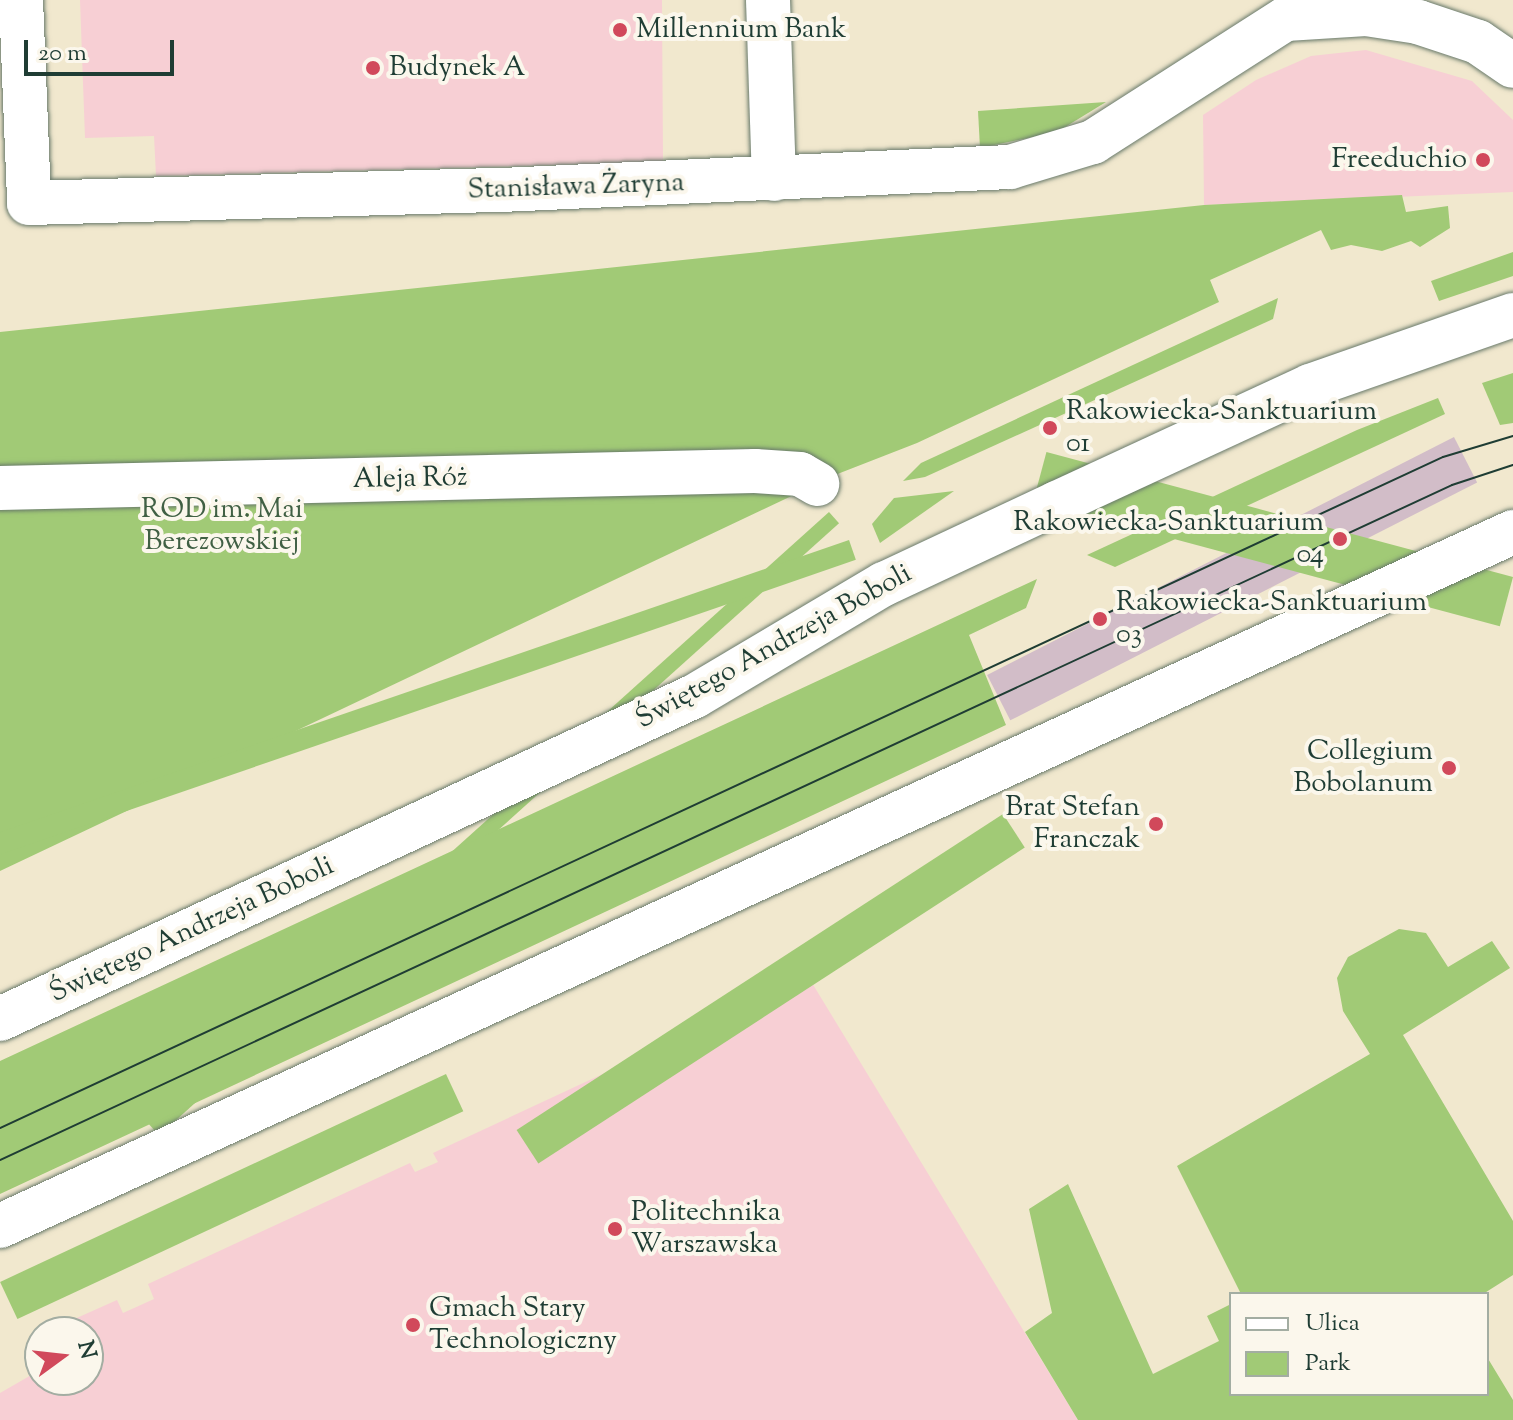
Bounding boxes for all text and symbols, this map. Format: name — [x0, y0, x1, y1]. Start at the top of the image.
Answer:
place label: Millennium Bank — [636, 13, 847, 47]
marker: Millennium Bank — [611, 21, 629, 39]
scale bar — [28, 24, 178, 74]
text: 20 m — [38, 37, 87, 71]
place label: Budynek A — [389, 51, 525, 85]
marker: Budynek A — [364, 59, 382, 77]
place label: Freeduchio — [1332, 143, 1467, 177]
marker: Freeduchio — [1474, 151, 1492, 169]
street label: Stanisława Żaryna — [467, 166, 685, 208]
place label: Rakowiecka-Sanktuarium 01 — [1066, 395, 1377, 461]
marker: Rakowiecka-Sanktuarium 01 — [1041, 419, 1059, 437]
street label: Aleja Róż — [352, 461, 468, 497]
park label: ROD im. Mai Berezowskiej — [141, 493, 303, 559]
place label: Rakowiecka-Sanktuarium 04 — [1013, 506, 1324, 572]
marker: Rakowiecka-Sanktuarium 04 — [1331, 530, 1349, 548]
street label: Świętego Andrzeja Boboli — [630, 557, 918, 737]
place label: Rakowiecka-Sanktuarium 03 — [1116, 586, 1427, 652]
marker: Rakowiecka-Sanktuarium 03 — [1091, 610, 1109, 628]
place label: Collegium Bobolanum — [1294, 735, 1433, 801]
marker: Collegium Bobolanum — [1440, 759, 1458, 777]
place label: Brat Stefan Franczak — [1005, 791, 1140, 857]
marker: Brat Stefan Franczak — [1147, 815, 1165, 833]
street label: Świętego Andrzeja Boboli — [44, 849, 340, 1011]
place label: Politechnika Warszawska — [631, 1196, 781, 1262]
marker: Politechnika Warszawska — [606, 1220, 624, 1238]
place label: Gmach Stary Technologiczny — [429, 1292, 617, 1358]
legend — [1229, 1292, 1489, 1396]
text: Ulica — [1305, 1307, 1360, 1341]
north arrow — [24, 1316, 104, 1396]
marker: Gmach Stary Technologiczny — [404, 1316, 422, 1334]
text: N — [68, 1338, 103, 1363]
text: Park — [1305, 1347, 1351, 1381]

